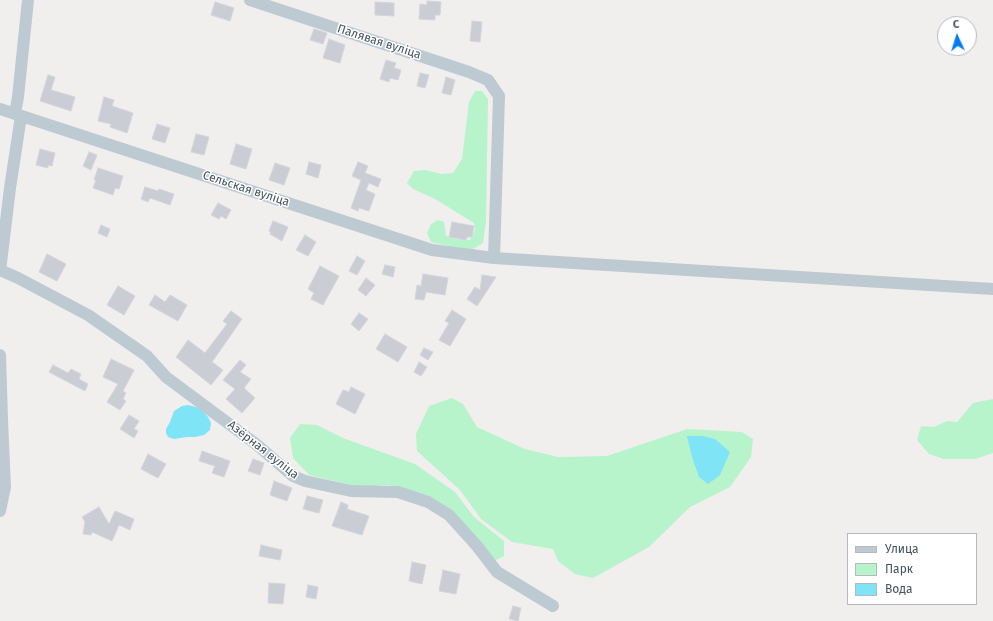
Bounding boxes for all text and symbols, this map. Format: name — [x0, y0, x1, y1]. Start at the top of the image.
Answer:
north arrow — [937, 16, 977, 56]
text: С — [953, 18, 960, 31]
street label: Палявая вуліца — [335, 22, 423, 62]
street label: Сельская вуліца — [201, 168, 291, 210]
street label: Азёрная вуліца — [225, 418, 301, 482]
legend — [847, 533, 977, 605]
text: Улица — [885, 542, 919, 556]
text: Парк — [885, 562, 913, 576]
text: Вода — [885, 582, 912, 596]

